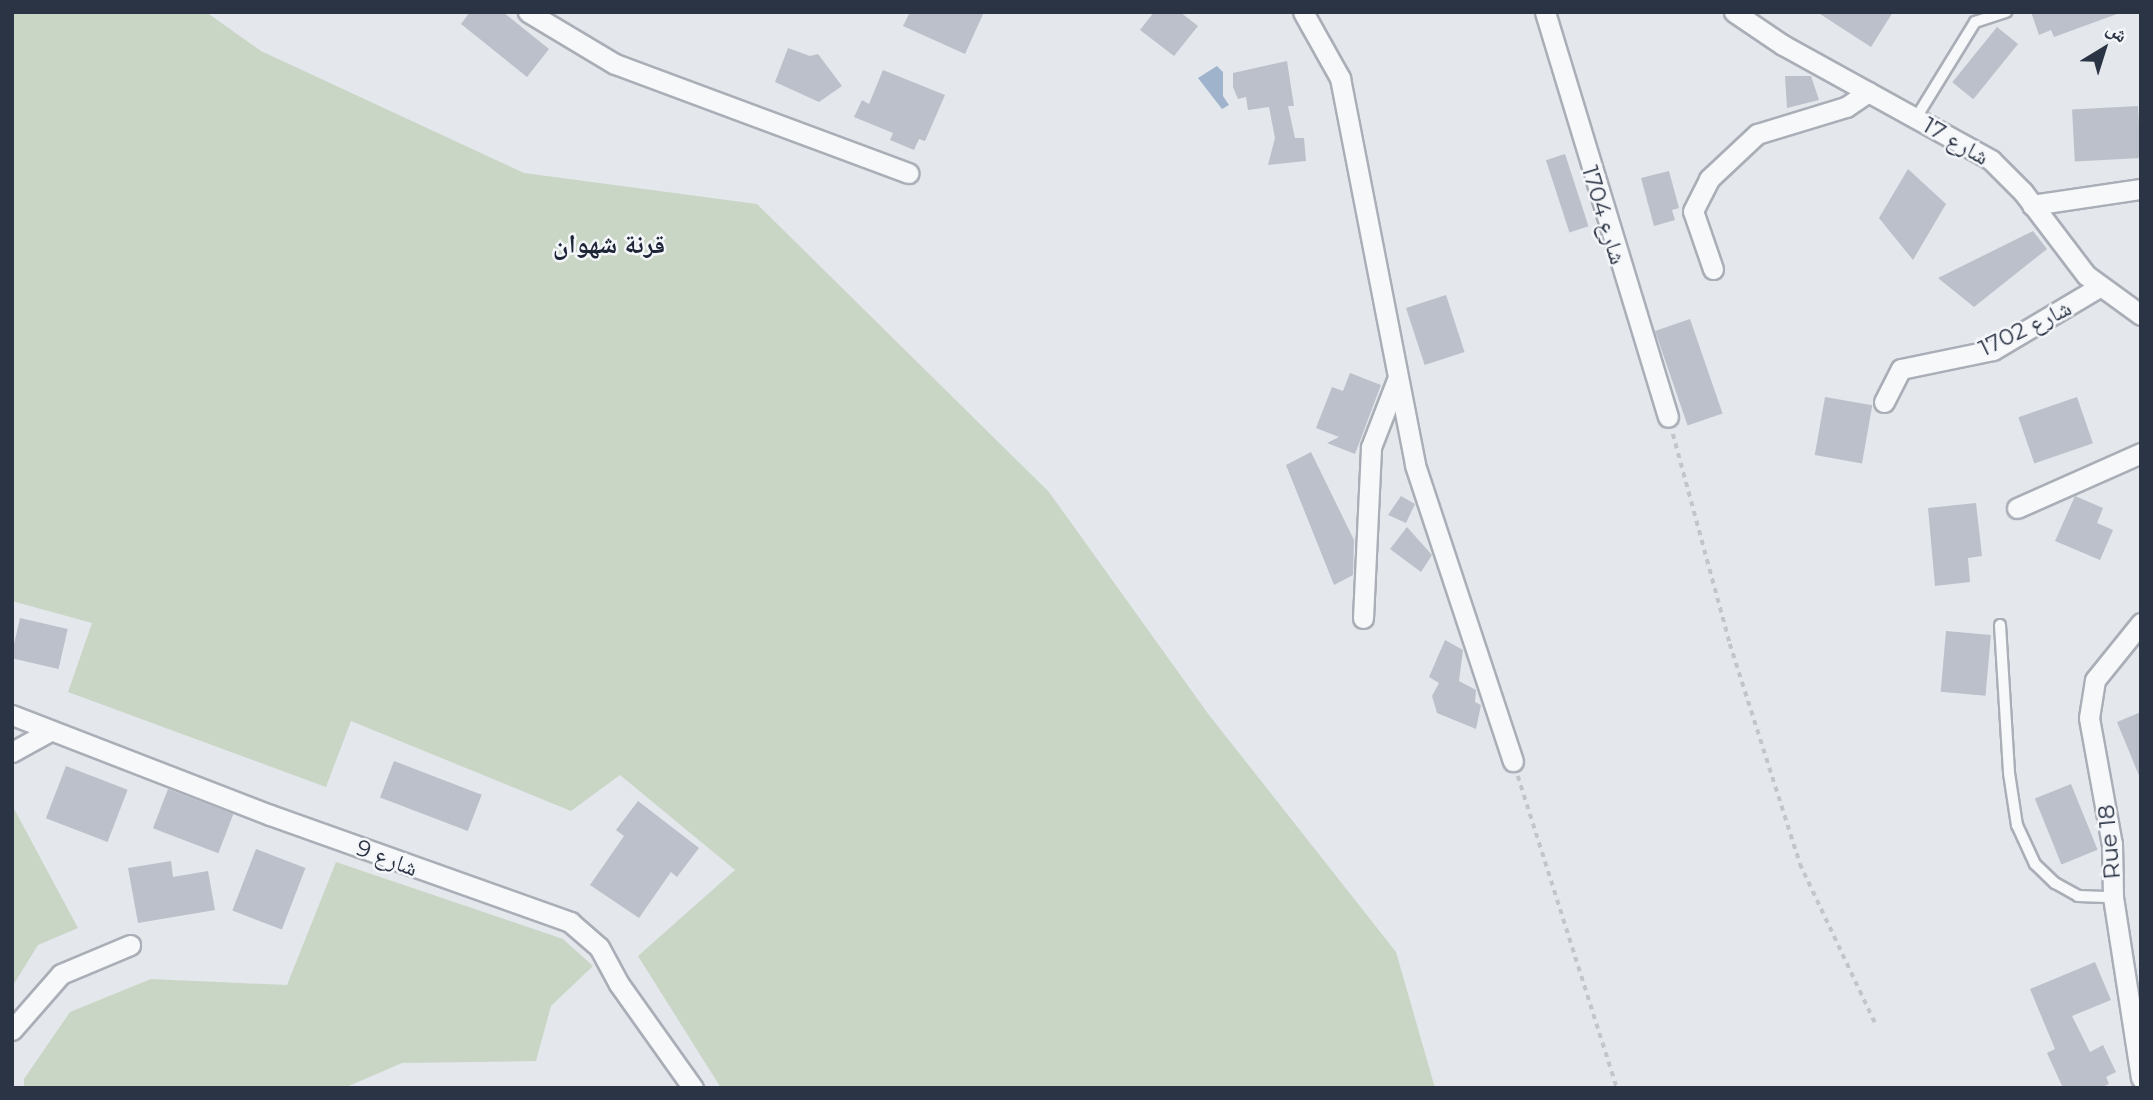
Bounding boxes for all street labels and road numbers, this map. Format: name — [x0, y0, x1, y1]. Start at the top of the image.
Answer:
street label: شارع 17 — [1918, 111, 1994, 171]
street label: شارع 1704 — [1576, 162, 1632, 268]
street label: شارع 1702 — [1974, 294, 2076, 362]
street label: Rue 18 — [2092, 803, 2126, 881]
street label: شارع 9 — [352, 834, 422, 882]

